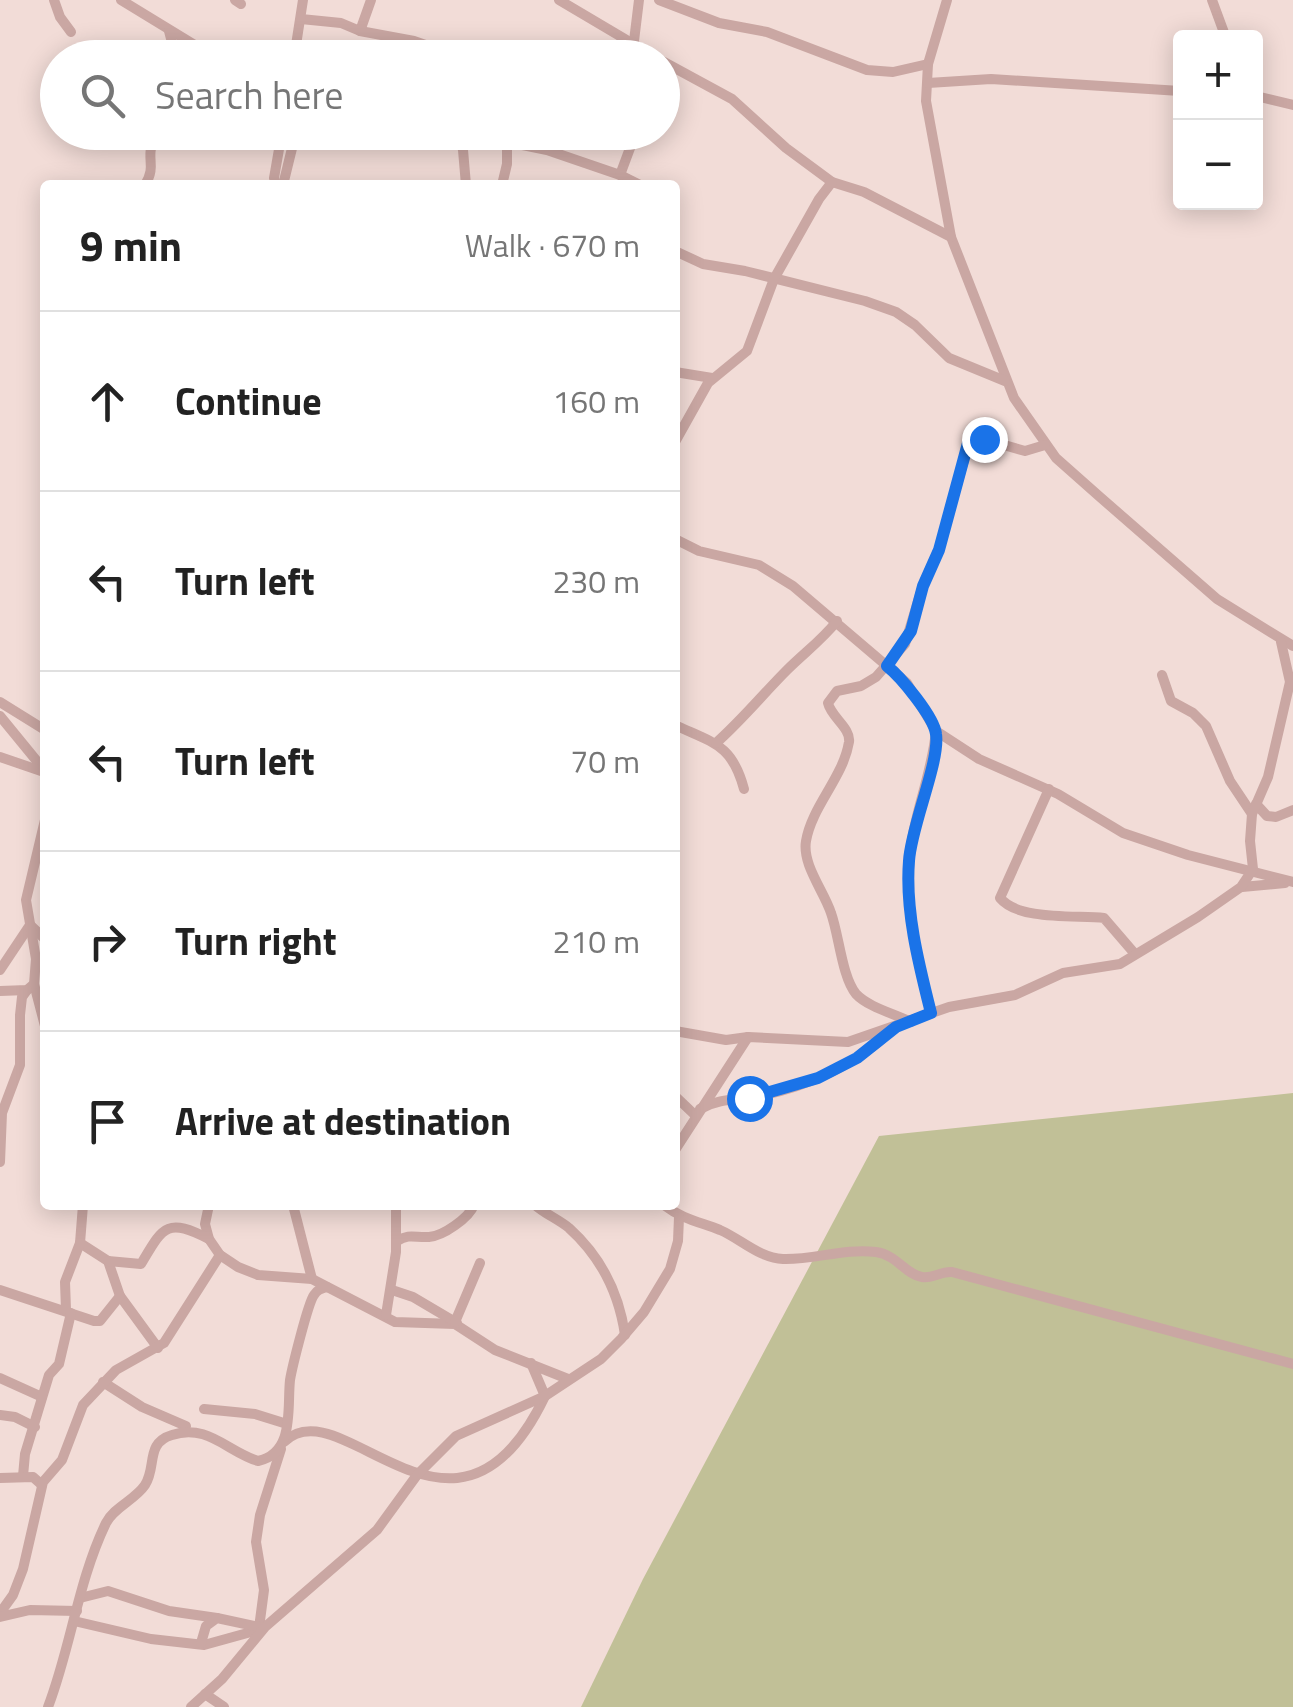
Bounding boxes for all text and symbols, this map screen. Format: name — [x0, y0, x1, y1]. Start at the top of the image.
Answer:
map controls — [1173, 30, 1263, 210]
button: + — [1173, 30, 1263, 120]
search box — [40, 40, 680, 150]
text: Search here — [155, 66, 343, 124]
icon: search — [75, 68, 130, 123]
button: − — [1173, 120, 1263, 210]
text: 9 min — [80, 213, 182, 277]
text: Walk · 670 m — [465, 221, 640, 269]
text: Continue — [175, 372, 322, 430]
icon: ahead — [80, 374, 135, 429]
text: 160 m — [552, 377, 640, 425]
route end — [962, 417, 1008, 463]
text: Turn left — [175, 552, 315, 610]
icon: left — [80, 554, 135, 609]
text: 230 m — [552, 557, 640, 605]
text: Turn left — [175, 732, 315, 790]
icon: left — [80, 734, 135, 789]
text: 70 m — [570, 737, 640, 785]
text: Turn right — [175, 912, 337, 970]
icon: right — [80, 914, 135, 969]
text: 210 m — [552, 917, 640, 965]
route start — [727, 1076, 773, 1122]
text: Arrive at destination — [175, 1092, 511, 1150]
icon: arrive — [80, 1094, 135, 1149]

